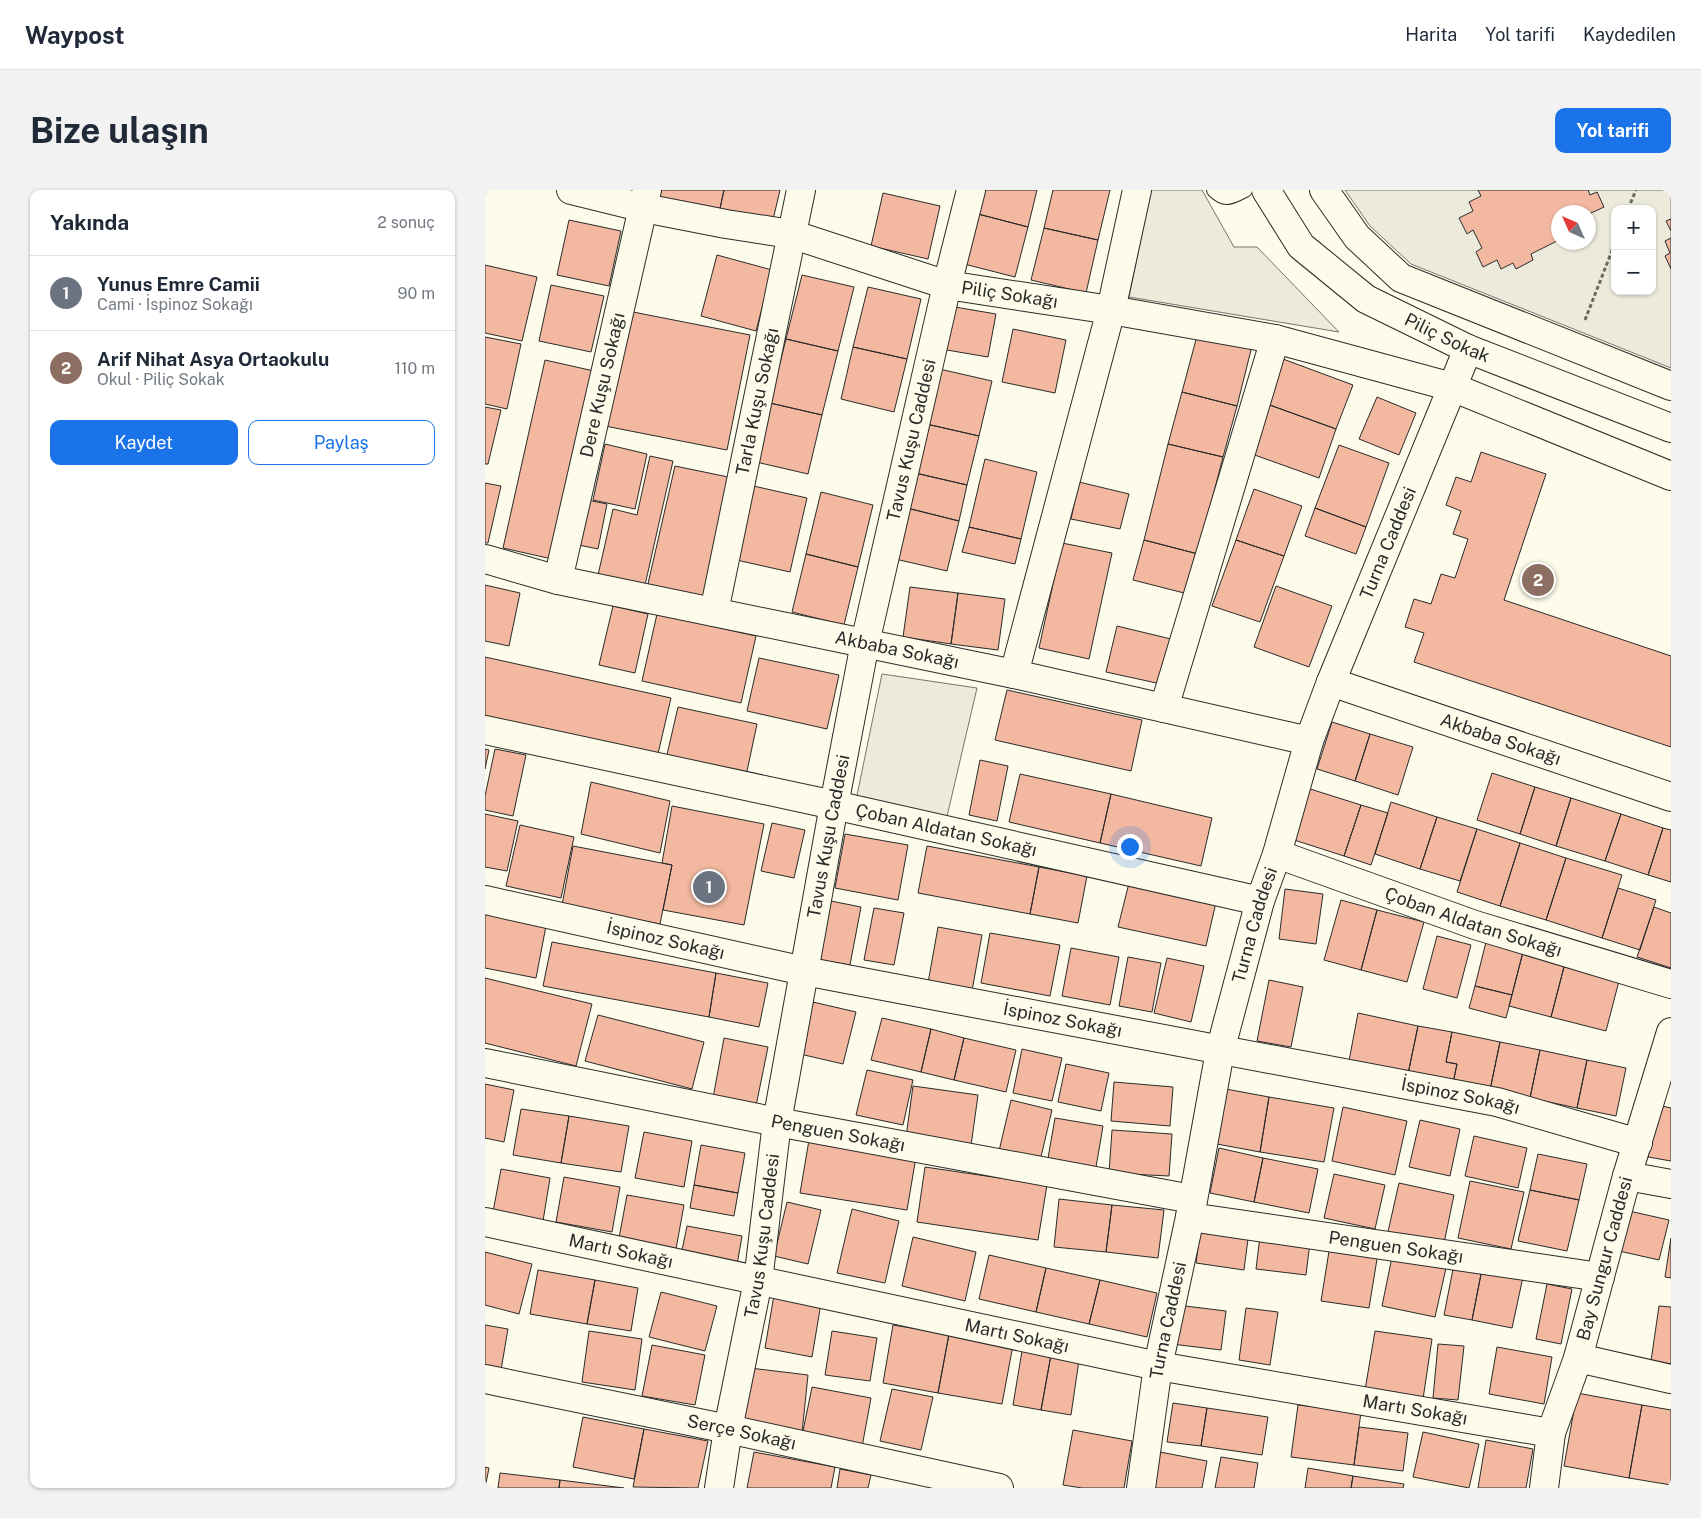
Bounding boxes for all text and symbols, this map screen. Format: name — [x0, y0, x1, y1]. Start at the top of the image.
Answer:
text: Waypost — [25, 21, 125, 49]
text: Harita — [1405, 24, 1457, 45]
text: Yol tarifi — [1485, 24, 1555, 45]
text: Kaydedilen — [1583, 24, 1676, 45]
button: Yol tarifi — [1555, 108, 1671, 153]
text: Bize ulaşın — [30, 110, 209, 151]
north arrow — [1551, 205, 1596, 250]
map controls — [1611, 205, 1656, 295]
button: + — [1611, 205, 1656, 250]
text: Yakında — [50, 210, 129, 235]
text: 2 sonuç — [377, 213, 435, 232]
button: − — [1611, 250, 1656, 295]
text: Yunus Emre Camii — [97, 273, 260, 295]
street label: Piliç Sokağı — [960, 276, 1059, 312]
text: 1 — [63, 284, 69, 303]
text: 90 m — [398, 284, 435, 303]
text: Cami · İspinoz Sokağı — [97, 295, 253, 314]
street label: Piliç Sokak — [1401, 309, 1493, 366]
street label: Dere Kuşu Sokağı — [575, 310, 629, 459]
street label: Tarla Kuşu Sokağı — [731, 326, 782, 477]
text: Arif Nihat Asya Ortaokulu — [97, 348, 329, 370]
street label: Tavus Kuşu Caddesi — [882, 357, 940, 523]
text: 2 — [61, 359, 71, 378]
text: 110 m — [394, 359, 435, 378]
text: Okul · Piliç Sokak — [97, 370, 225, 389]
button: Kaydet — [50, 420, 238, 465]
button: Paylaş — [248, 420, 435, 465]
street label: Turna Caddesi — [1355, 484, 1420, 602]
pin: 2 — [1522, 561, 1554, 599]
street label: Akbaba Sokağı — [833, 626, 961, 672]
street label: Akbaba Sokağı — [1438, 709, 1564, 769]
street label: Tavus Kuşu Caddesi — [803, 753, 853, 920]
street label: Çoban Aldatan Sokağı — [854, 799, 1039, 860]
your location — [1117, 834, 1143, 860]
street label: Turna Caddesi — [1228, 864, 1281, 985]
pin: 1 — [693, 868, 725, 906]
street label: Çoban Aldatan Sokağı — [1382, 883, 1565, 961]
street label: İspinoz Sokağı — [605, 915, 727, 963]
street label: İspinoz Sokağı — [1002, 997, 1124, 1041]
street label: İspinoz Sokağı — [1400, 1072, 1522, 1118]
street label: Penguen Sokağı — [769, 1110, 907, 1156]
street label: Tavus Kuşu Caddesi — [740, 1152, 783, 1320]
street label: Bay Sungur Caddesi — [1572, 1174, 1636, 1343]
street label: Penguen Sokağı — [1327, 1226, 1465, 1267]
street label: Martı Sokağı — [567, 1229, 675, 1272]
street label: Turna Caddesi — [1145, 1260, 1190, 1380]
street label: Martı Sokağı — [963, 1314, 1071, 1357]
street label: Martı Sokağı — [1361, 1390, 1469, 1429]
street label: Serçe Sokağı — [685, 1410, 798, 1454]

